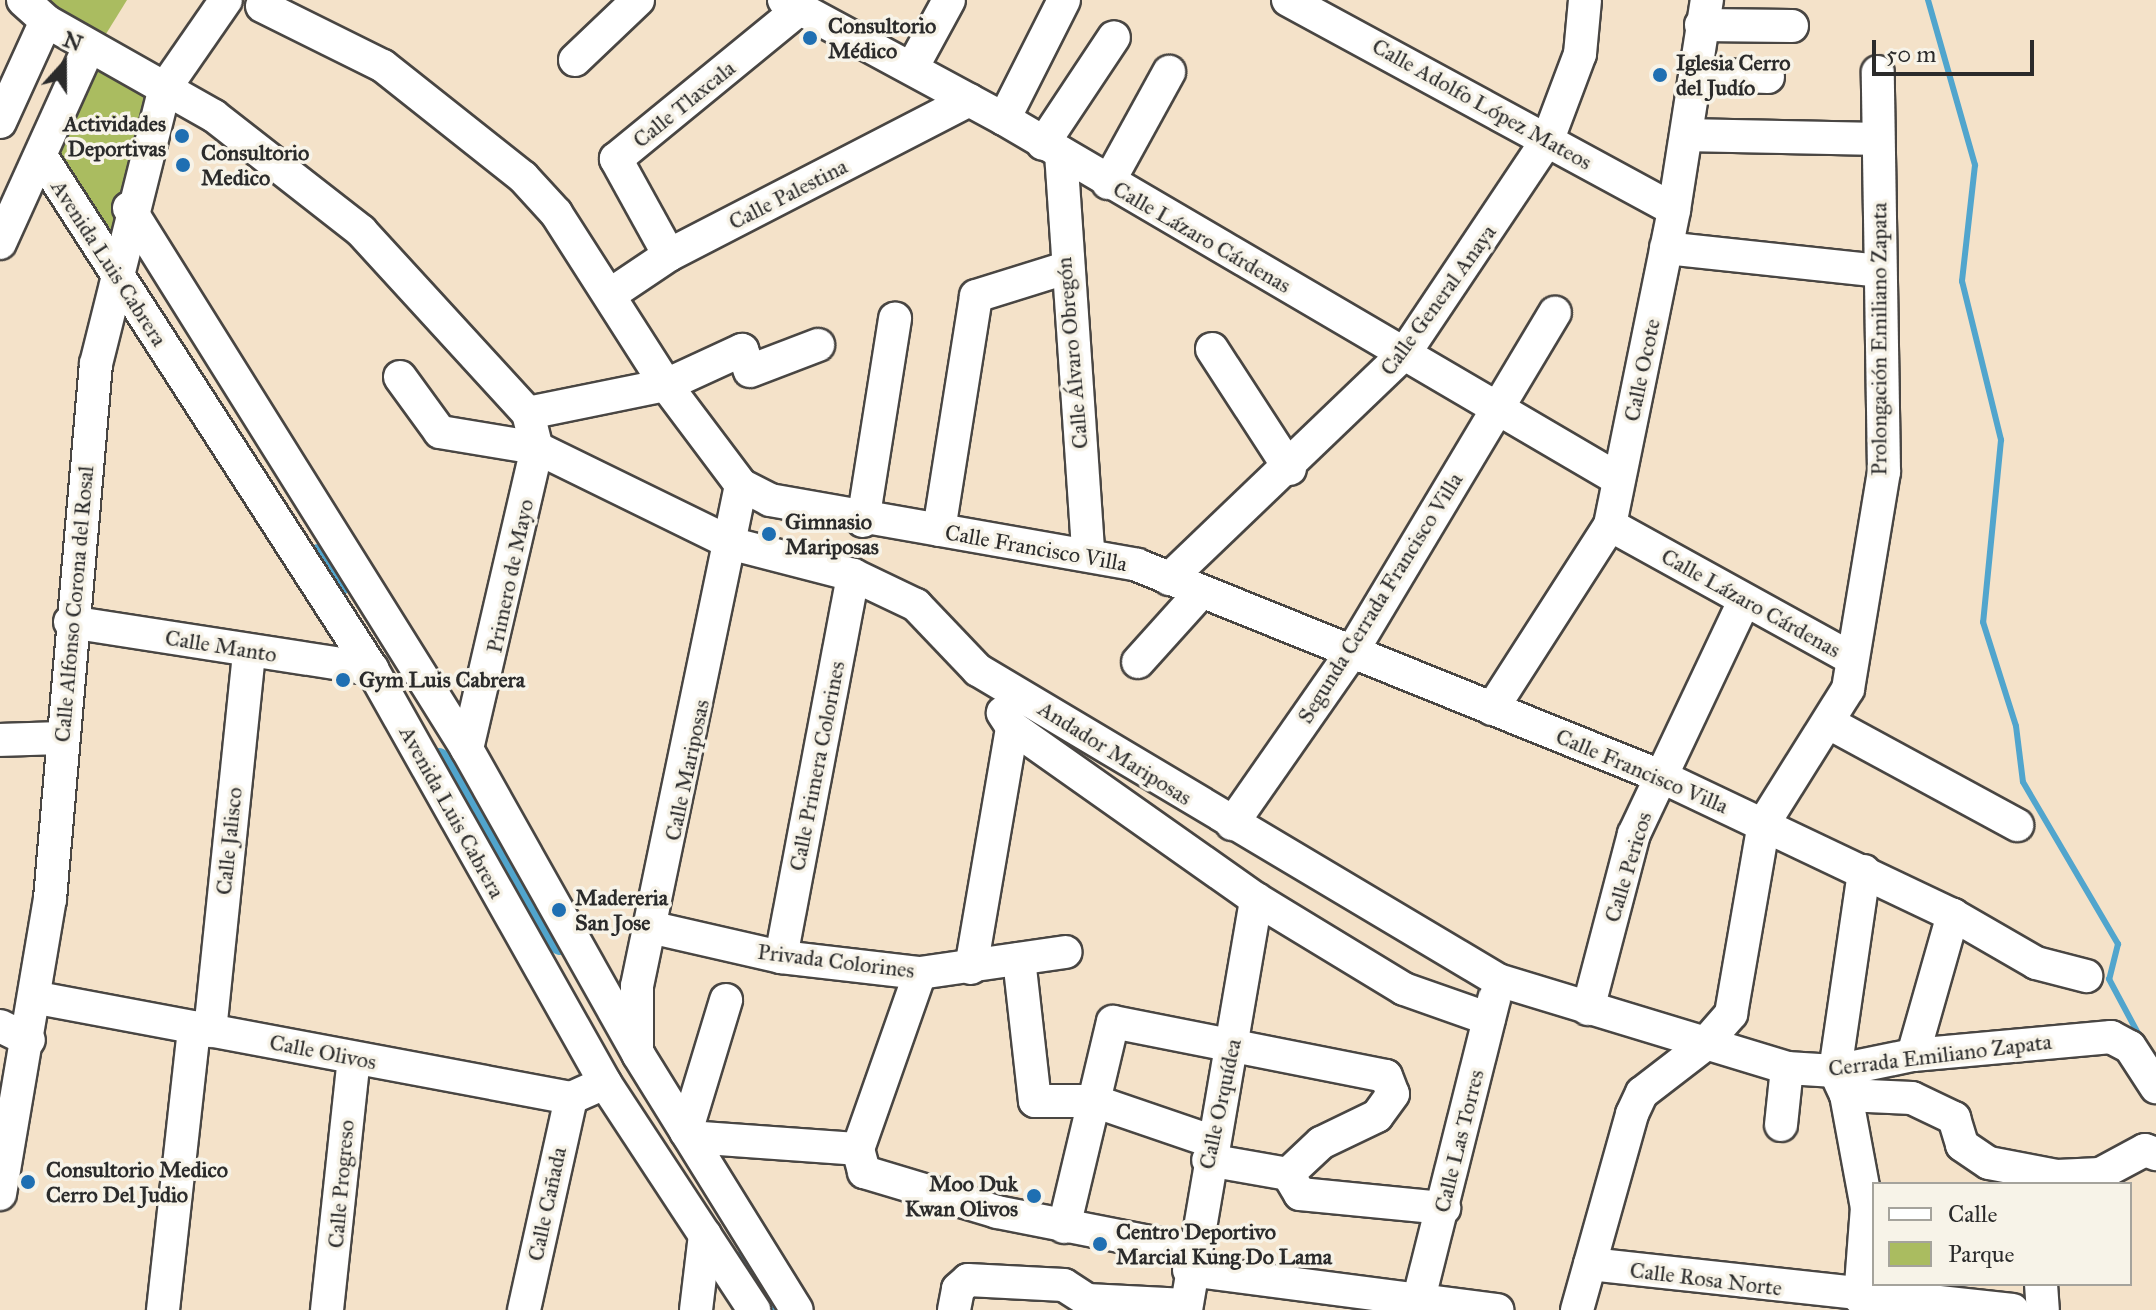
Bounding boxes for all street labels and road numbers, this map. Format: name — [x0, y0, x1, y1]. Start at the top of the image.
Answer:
street label: Calle Adolfo López Mateos — [1368, 33, 1596, 175]
street label: Calle Tlaxcala — [628, 55, 740, 153]
street label: Calle Palestina — [724, 153, 852, 235]
street label: Avenida Luis Cabrera — [45, 175, 173, 351]
street label: Calle Lázaro Cárdenas — [1108, 175, 1296, 299]
street label: Prolongación Emiliano Zapata — [1866, 202, 1892, 476]
street label: Calle General Anaya — [1374, 220, 1502, 380]
street label: Calle Álvaro Obregón — [1050, 256, 1094, 450]
street label: Calle Ocote — [1618, 316, 1666, 424]
street label: Calle Alfonso Corona del Rosal — [49, 465, 99, 743]
street label: Segunda Cerrada Francisco Villa — [1292, 468, 1468, 728]
street label: Primero de Mayo — [481, 497, 539, 655]
street label: Calle Francisco Villa — [943, 519, 1129, 577]
street label: Calle Lázaro Cárdenas — [1657, 543, 1845, 663]
street label: Calle Manto — [163, 624, 279, 668]
street label: Calle Primera Colorines — [784, 659, 850, 873]
street label: Andador Mariposas — [1033, 695, 1197, 811]
street label: Calle Mariposas — [659, 697, 715, 843]
street label: Avenida Luis Cabrera — [394, 721, 510, 903]
street label: Calle Francisco Villa — [1552, 723, 1732, 819]
street label: Calle Jalisco — [210, 786, 248, 896]
street label: Calle Pericos — [1599, 809, 1657, 925]
street label: Privada Colorines — [756, 938, 916, 984]
street label: Cerrada Emiliano Zapata — [1827, 1028, 2053, 1082]
street label: Calle Olivos — [267, 1029, 379, 1075]
street label: Calle Orquídea — [1193, 1036, 1247, 1172]
street label: Calle Las Torres — [1428, 1067, 1490, 1215]
street label: Calle Progreso — [322, 1119, 360, 1249]
street label: Calle Cañada — [522, 1145, 572, 1263]
street label: Calle Rosa Norte — [1628, 1257, 1784, 1301]

